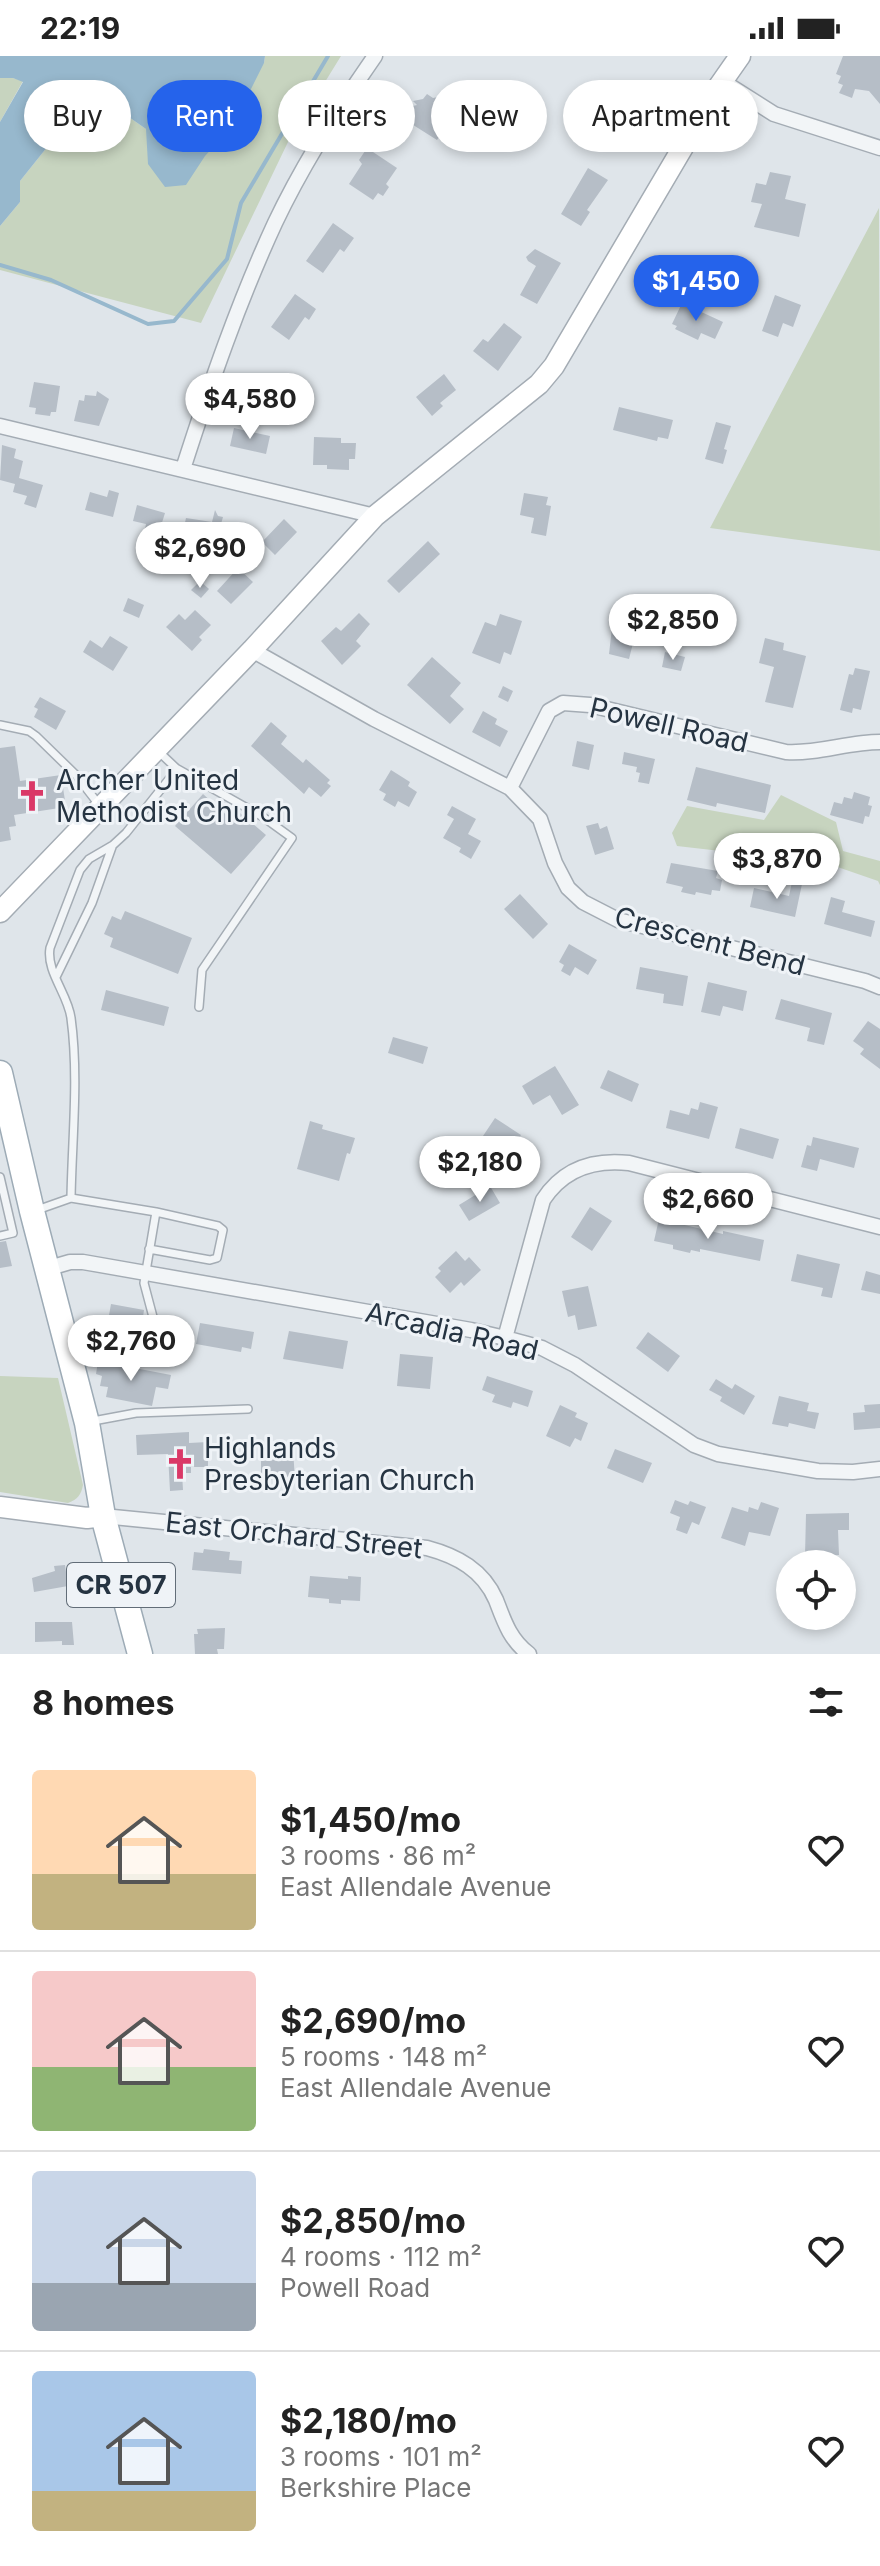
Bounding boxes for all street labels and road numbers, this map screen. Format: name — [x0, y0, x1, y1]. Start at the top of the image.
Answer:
street label: Powell Road — [586, 690, 752, 760]
street label: Crescent Bend — [611, 899, 809, 983]
street label: Arcadia Road — [362, 1295, 542, 1367]
street label: East Orchard Street — [164, 1505, 424, 1565]
road number: CR 507 — [67, 1563, 175, 1607]

